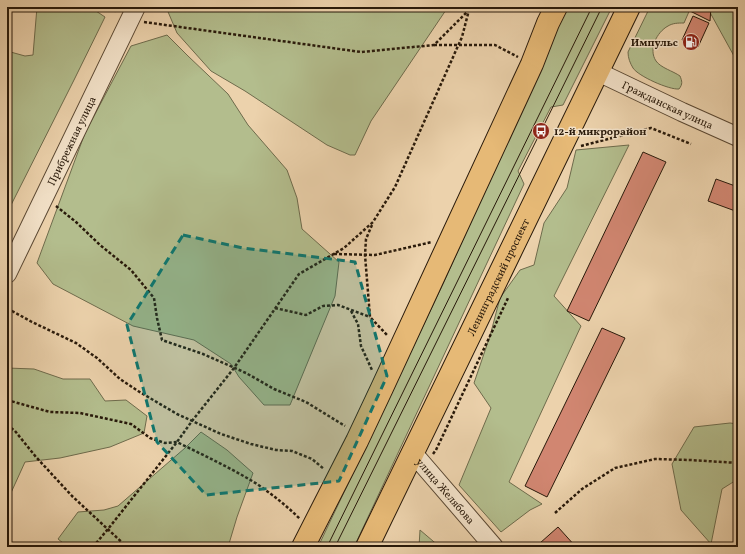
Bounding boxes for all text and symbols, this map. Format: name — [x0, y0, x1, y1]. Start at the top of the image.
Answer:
fuel station icon: Импульс — [681, 32, 701, 52]
place label: Импульс — [631, 36, 678, 51]
street label: Гражданская улица — [619, 78, 716, 134]
street label: Прибрежная улица — [45, 94, 101, 189]
bus stop icon: 12-й микрорайон — [531, 121, 551, 141]
place label: 12-й микрорайон — [554, 125, 647, 140]
street label: Ленинградский проспект — [465, 216, 534, 339]
street label: улица Желябова — [412, 456, 478, 529]

